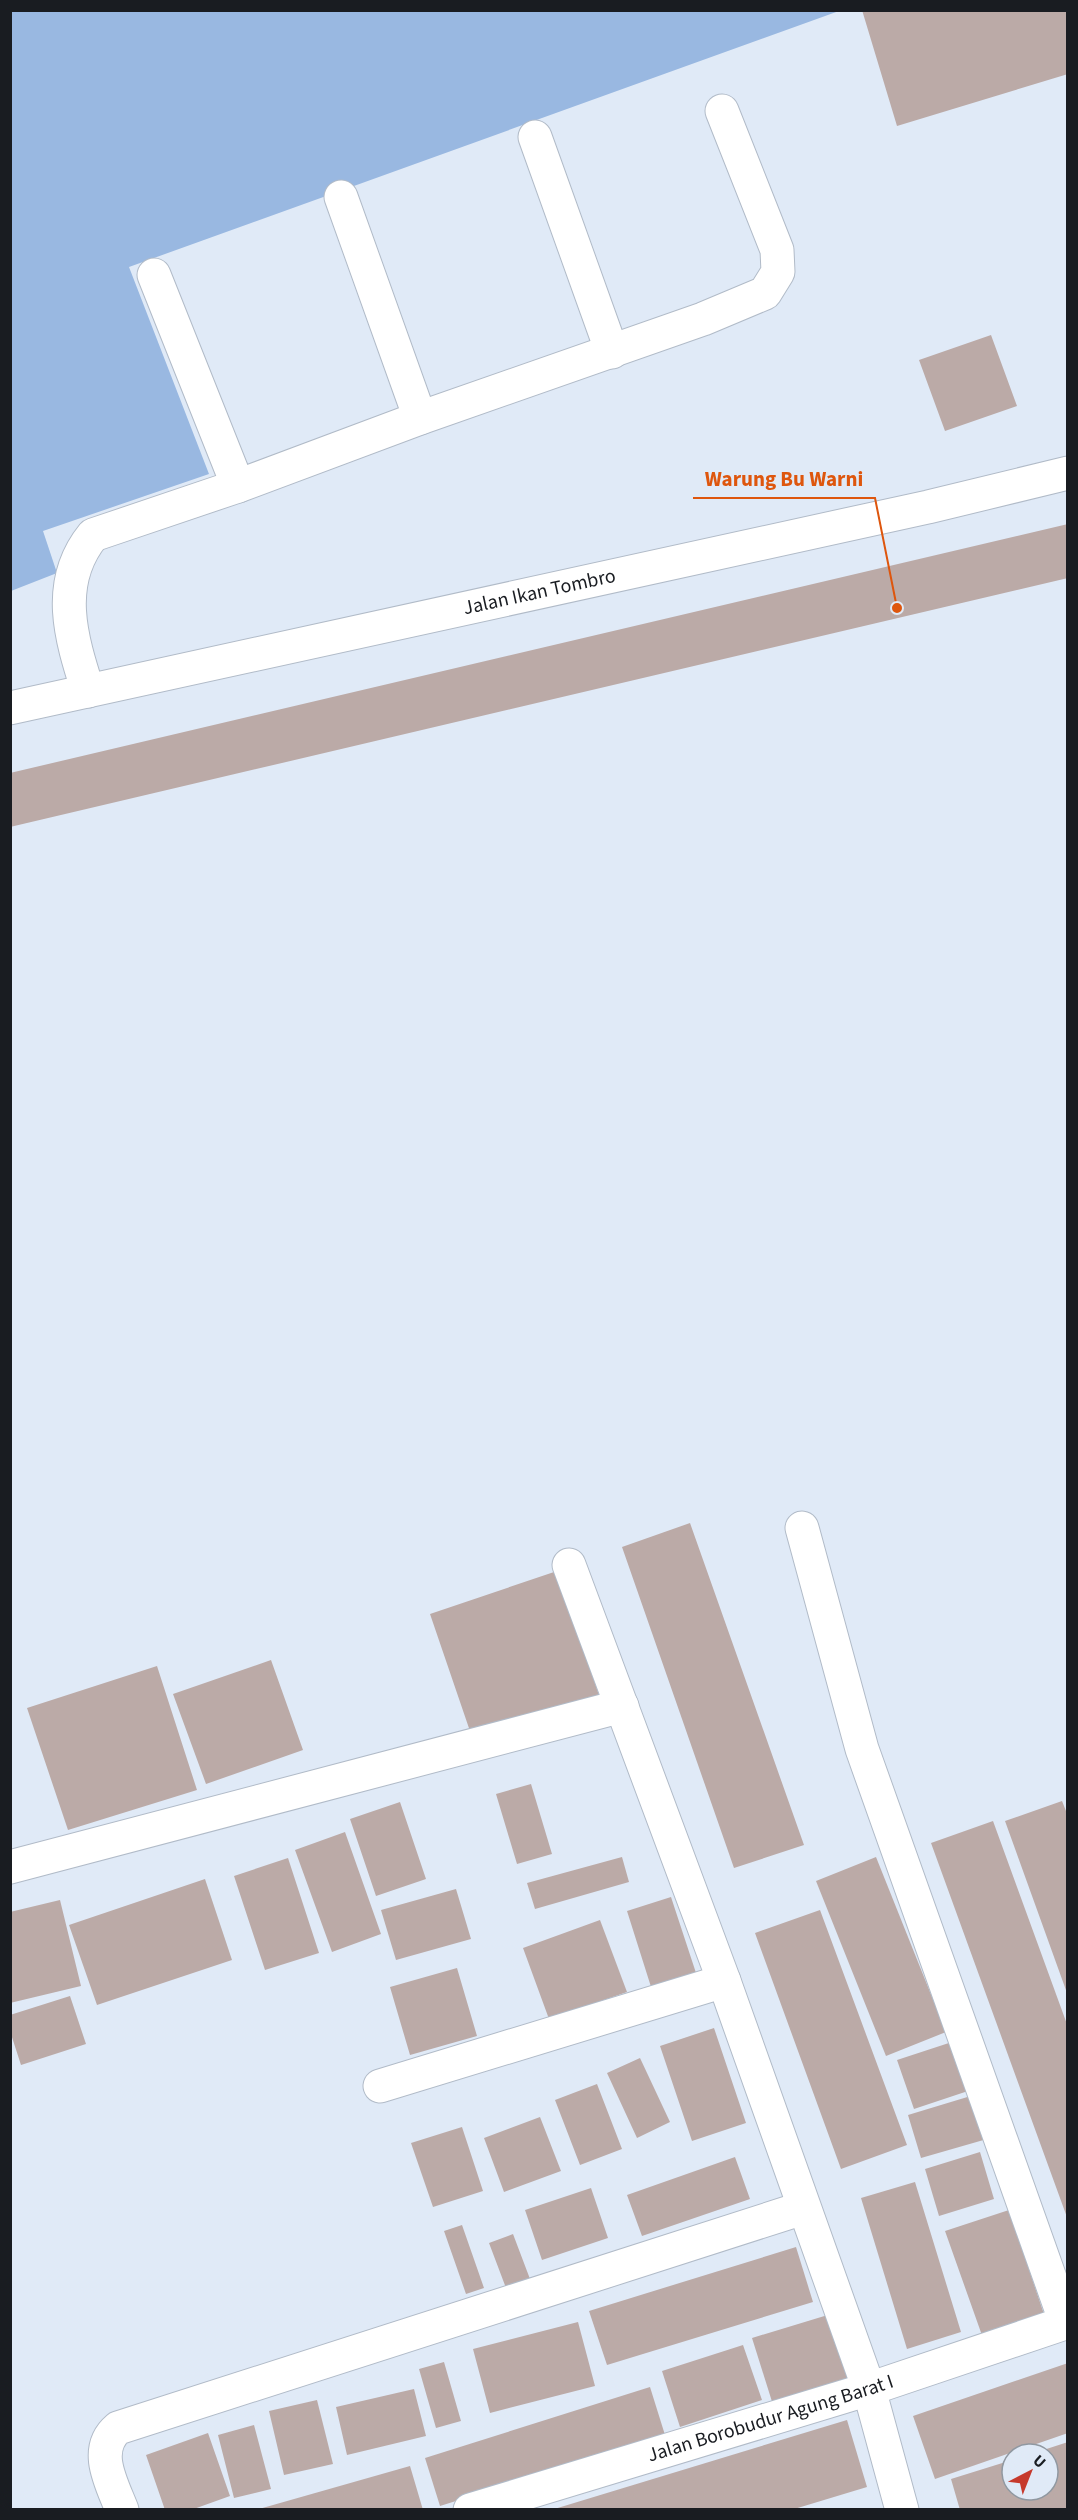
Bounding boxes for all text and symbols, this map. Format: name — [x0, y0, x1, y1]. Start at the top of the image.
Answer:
callout: Warung Bu Warni — [693, 459, 875, 498]
text: Warung Bu Warni — [705, 464, 863, 494]
street label: Jalan Ikan Tombro — [461, 562, 618, 622]
street label: Jalan Borobudur Agung Barat I — [644, 2368, 897, 2469]
north arrow — [1000, 2442, 1060, 2502]
text: U — [1028, 2450, 1051, 2473]

